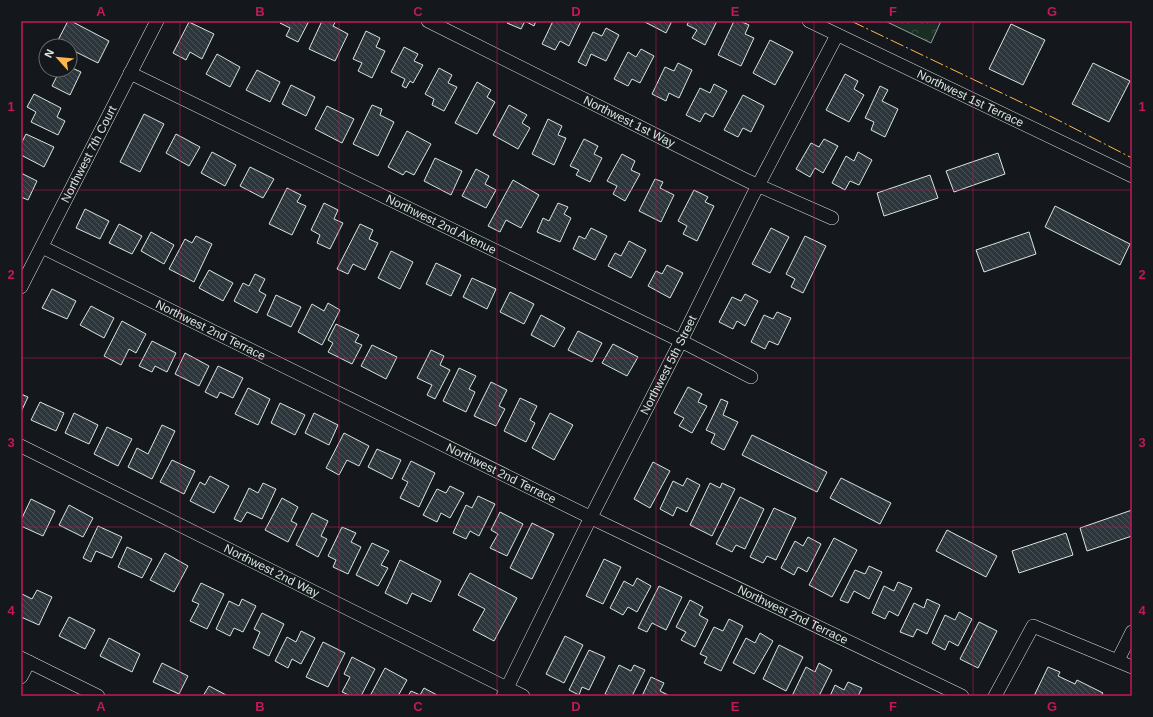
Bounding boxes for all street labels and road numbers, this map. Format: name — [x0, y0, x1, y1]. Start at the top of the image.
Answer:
street label: Northwest 1st Terrace — [915, 67, 1026, 130]
street label: Northwest 1st Way — [581, 93, 677, 150]
street label: Northwest 7th Court — [58, 103, 120, 205]
street label: Northwest 2nd Avenue — [384, 192, 499, 257]
street label: Northwest 2nd Terrace — [153, 297, 268, 363]
street label: Northwest 5th Street — [637, 313, 700, 417]
street label: Northwest 2nd Terrace — [444, 440, 559, 506]
street label: Northwest 2nd Way — [222, 541, 321, 600]
street label: Northwest 2nd Terrace — [735, 582, 850, 647]

